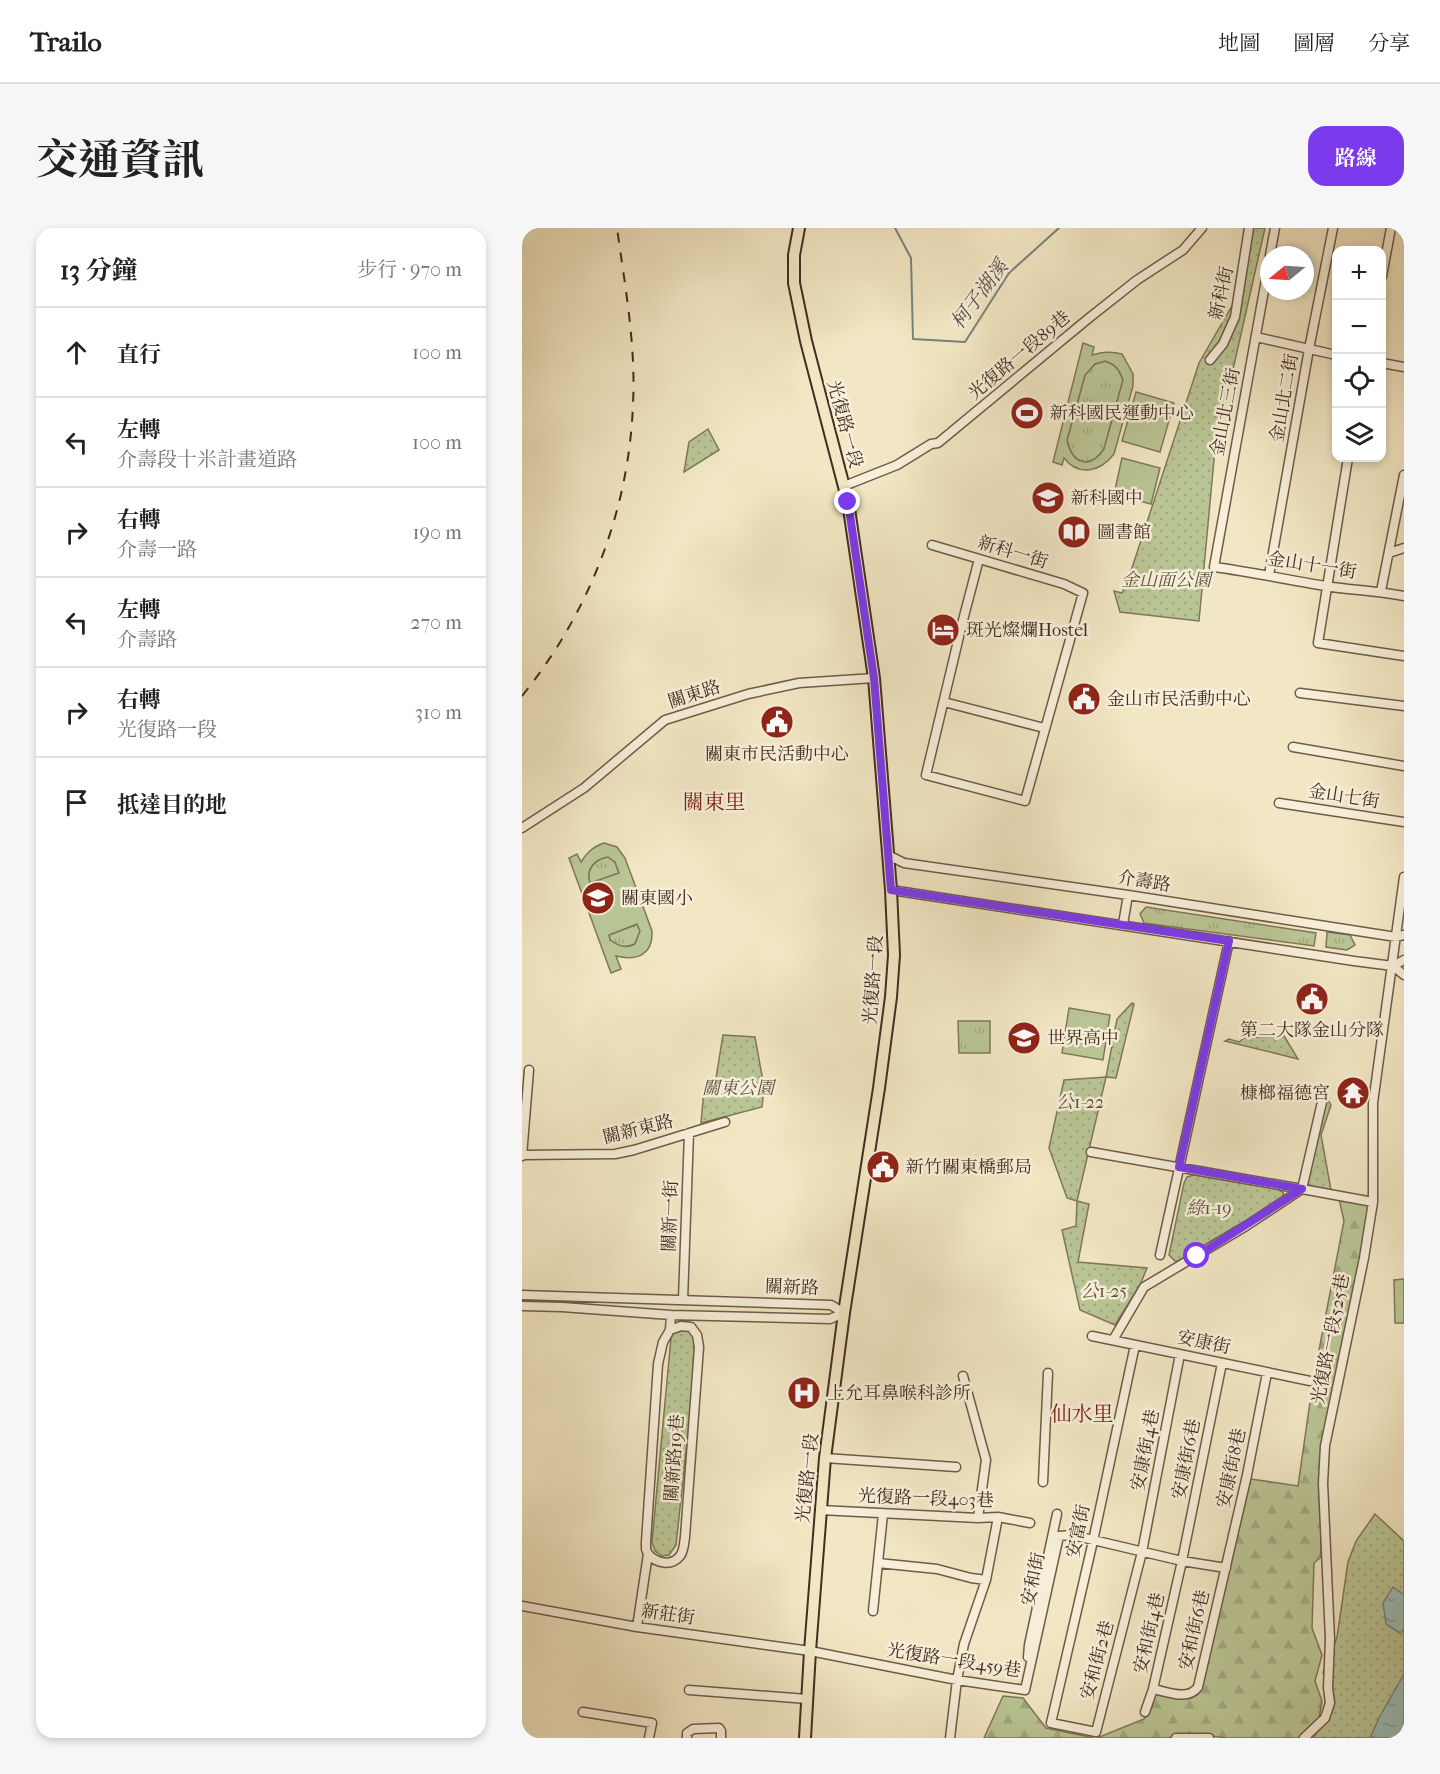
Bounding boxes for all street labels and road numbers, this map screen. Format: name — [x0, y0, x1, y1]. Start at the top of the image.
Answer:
street label: 新科街 — [1205, 264, 1238, 322]
street label: 光復路一段89巷 — [964, 307, 1075, 404]
street label: 金山北二街 — [1266, 352, 1303, 444]
street label: 金山北三街 — [1207, 366, 1244, 458]
street label: 光復路一段 — [823, 378, 866, 470]
street label: 新科一街 — [975, 532, 1050, 573]
street label: 金山十一街 — [1266, 548, 1358, 583]
street label: 關東路 — [665, 676, 723, 713]
street label: 金山七街 — [1307, 780, 1381, 812]
street label: 介壽路 — [1116, 867, 1172, 896]
street label: 光復路一段 — [860, 934, 887, 1026]
street label: 關新東路 — [601, 1111, 676, 1148]
street label: 關新一街 — [659, 1180, 682, 1252]
street label: 光復路一段525巷 — [1308, 1272, 1353, 1406]
street label: 關新路 — [765, 1276, 819, 1299]
street label: 安康街 — [1175, 1327, 1232, 1358]
street label: 安康街4巷 — [1127, 1408, 1164, 1493]
street label: 關新路19巷 — [661, 1413, 688, 1503]
street label: 安康街6巷 — [1168, 1417, 1205, 1501]
street label: 安康街8巷 — [1213, 1426, 1250, 1510]
street label: 光復路一段 — [792, 1432, 823, 1524]
street label: 光復路一段403巷 — [858, 1486, 994, 1511]
street label: 安富街 — [1063, 1503, 1094, 1560]
street label: 安和街 — [1018, 1551, 1049, 1608]
street label: 安和街6巷 — [1175, 1588, 1214, 1672]
street label: 安和街4巷 — [1130, 1590, 1169, 1676]
street label: 新莊街 — [640, 1600, 696, 1629]
street label: 安和街2巷 — [1077, 1618, 1118, 1702]
street label: 光復路一段459巷 — [885, 1640, 1022, 1681]

